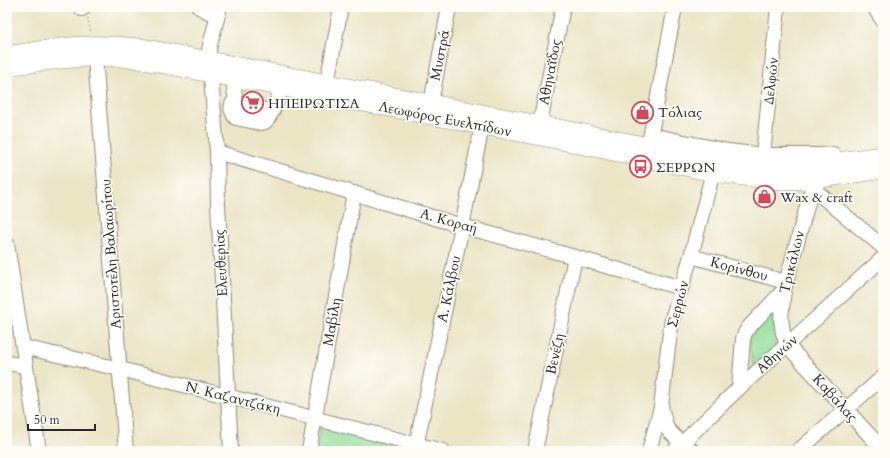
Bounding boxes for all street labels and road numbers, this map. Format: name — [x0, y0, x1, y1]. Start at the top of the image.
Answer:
street label: Μυστρά — [426, 28, 454, 82]
street label: Αθηναΐδος — [534, 38, 566, 106]
street label: Δελφών — [759, 56, 783, 106]
street label: Λεωφόρος Ευελπίδων — [377, 97, 513, 141]
street label: Αριστοτέλη Βαλαωρίτου — [96, 178, 126, 330]
street label: Α. Κοραή — [418, 204, 480, 238]
street label: Ελευθερίας — [210, 229, 232, 297]
street label: Τρικάλων — [775, 229, 809, 295]
street label: Κορίνθου — [708, 252, 770, 286]
street label: A. Κάλβου — [433, 254, 465, 324]
street label: Σερρών — [663, 278, 693, 330]
street label: Μαβίλη — [318, 296, 346, 348]
street label: Αθηνών — [752, 330, 802, 378]
street label: Βενέζη — [541, 332, 569, 376]
street label: Καβάλας — [808, 370, 862, 426]
street label: Ν. Καζαντζάκη — [184, 377, 282, 419]

